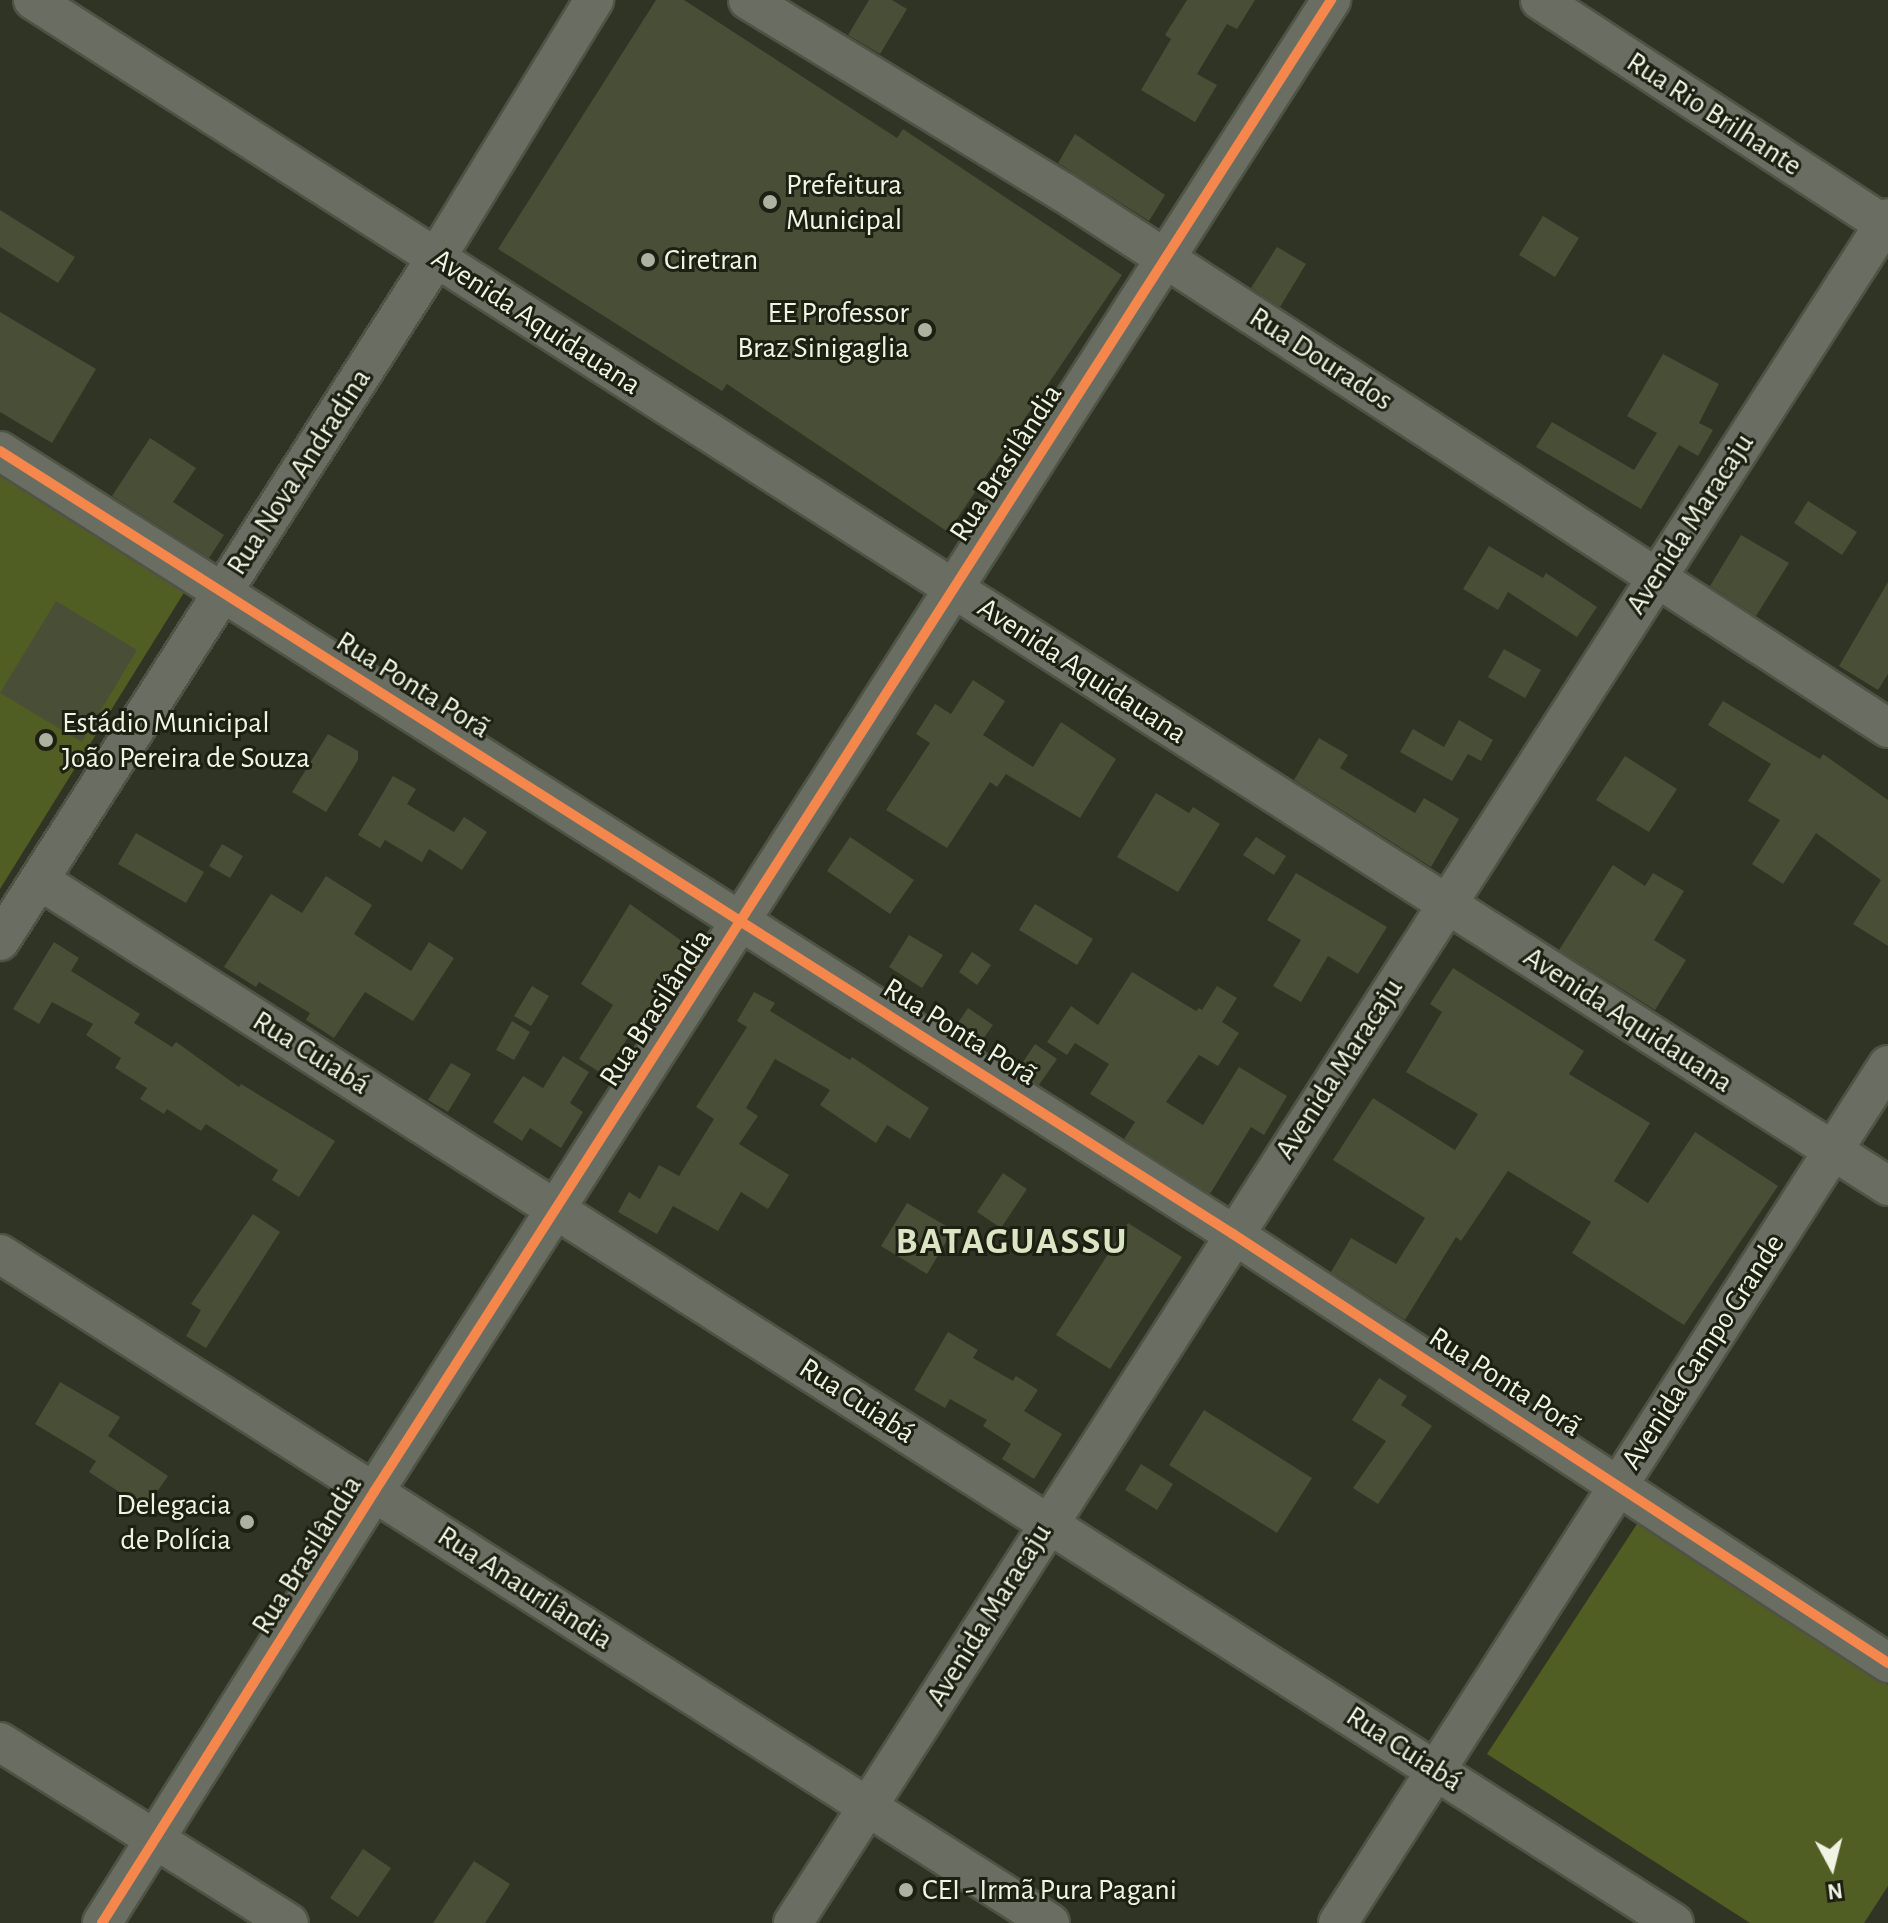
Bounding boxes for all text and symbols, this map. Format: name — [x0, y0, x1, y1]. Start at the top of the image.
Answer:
street label: Rua Rio Brilhante — [1620, 44, 1808, 184]
place label: Prefeitura Municipal — [786, 167, 902, 238]
marker: Prefeitura Municipal — [761, 193, 779, 211]
street label: Avenida Aquidauana — [425, 241, 647, 403]
place label: Ciretran — [664, 242, 758, 278]
marker: Ciretran — [639, 251, 657, 269]
place label: EE Professor Braz Sinigaglia — [737, 295, 909, 366]
street label: Rua Dourados — [1242, 299, 1400, 419]
marker: EE Professor Braz Sinigaglia — [916, 321, 934, 339]
street label: Rua Nova Andradina — [219, 362, 379, 582]
street label: Rua Brasilândia — [942, 377, 1070, 549]
street label: Avenida Maracaju — [1618, 427, 1762, 621]
street label: Avenida Aquidauana — [971, 590, 1193, 752]
street label: Rua Ponta Porã — [329, 623, 497, 747]
place label: Estádio Municipal João Pereira de Souza — [62, 705, 310, 776]
marker: Estádio Municipal João Pereira de Souza — [37, 731, 55, 749]
street label: Rua Brasilândia — [592, 922, 720, 1094]
street label: Avenida Aquidauana — [1517, 939, 1739, 1101]
street label: Rua Ponta Porã — [876, 970, 1044, 1094]
street label: Avenida Maracaju — [1267, 972, 1411, 1166]
street label: Rua Cuiabá — [246, 1003, 376, 1103]
district label: BATAGUASSU — [895, 1220, 1129, 1266]
street label: Avenida Campo Grande — [1613, 1228, 1793, 1476]
street label: Rua Ponta Porã — [1422, 1319, 1588, 1445]
street label: Rua Cuiabá — [792, 1350, 922, 1452]
street label: Rua Brasilândia — [244, 1469, 370, 1641]
place label: Delegacia de Polícia — [116, 1487, 231, 1558]
marker: Delegacia de Polícia — [238, 1513, 256, 1531]
street label: Avenida Maracaju — [918, 1517, 1060, 1713]
street label: Rua Anaurilândia — [431, 1518, 619, 1658]
street label: Rua Cuiabá — [1339, 1698, 1469, 1800]
north arrow — [1792, 1827, 1872, 1907]
place label: CEI - Irmã Pura Pagani — [922, 1872, 1177, 1908]
text: N — [1826, 1879, 1844, 1903]
marker: CEI - Irmã Pura Pagani — [897, 1881, 915, 1899]

